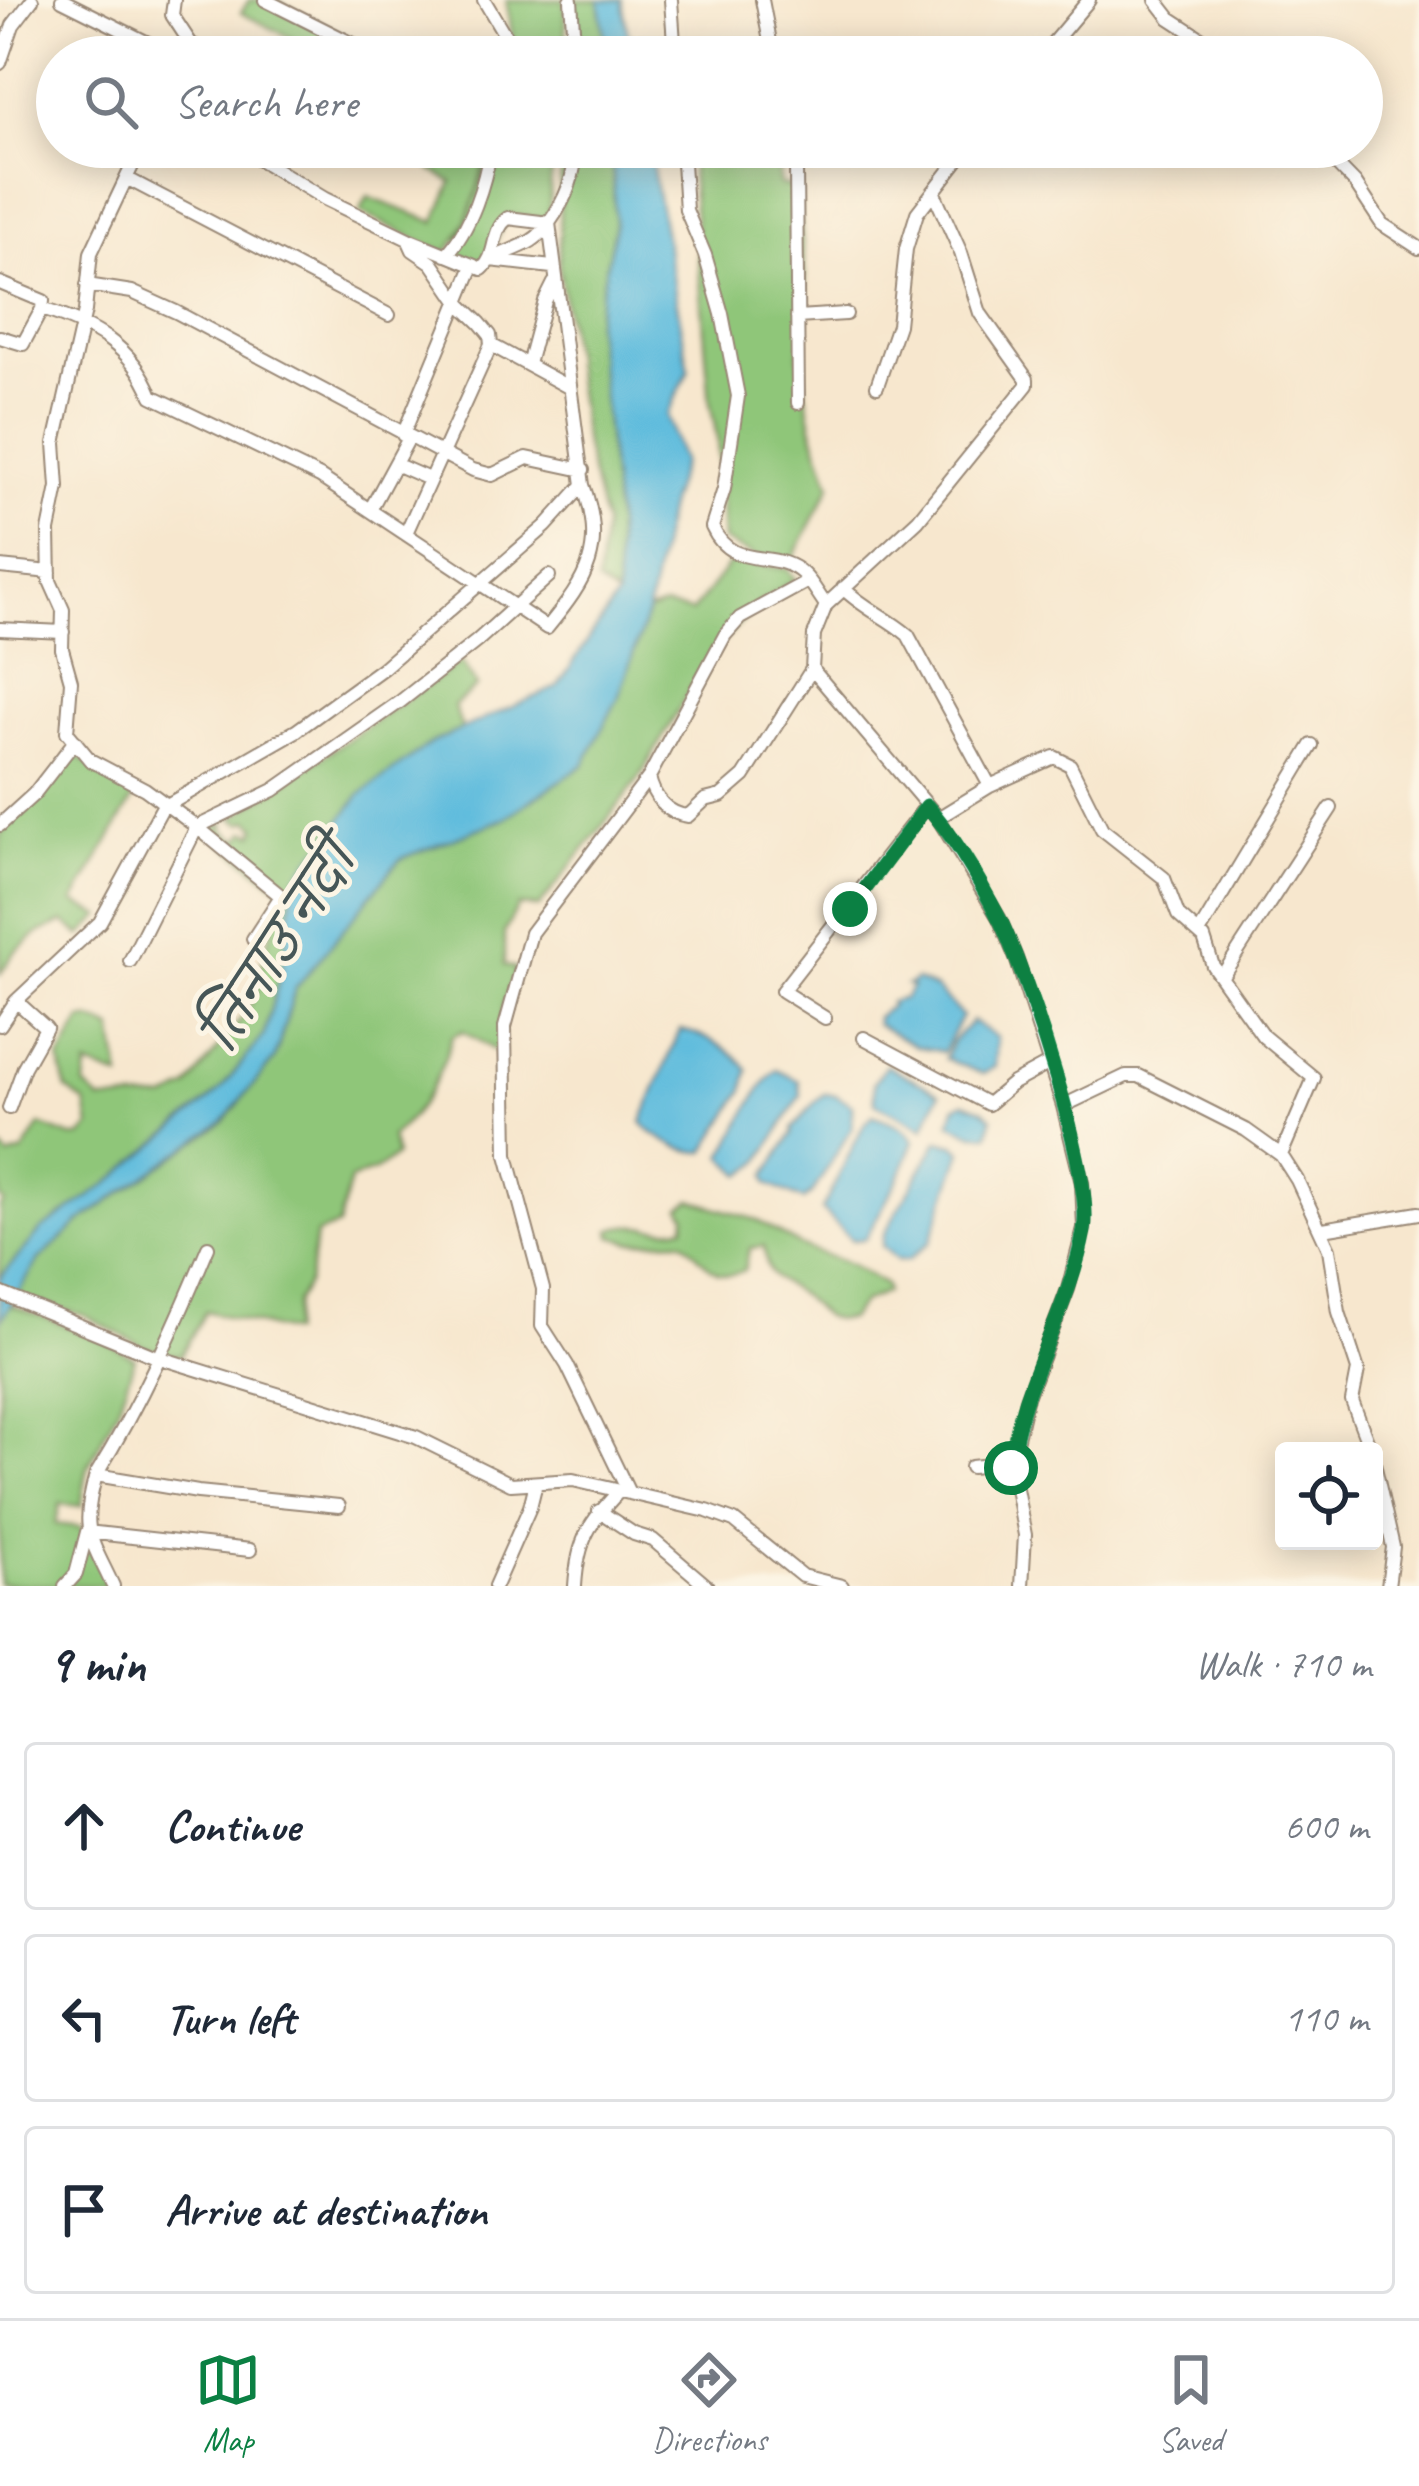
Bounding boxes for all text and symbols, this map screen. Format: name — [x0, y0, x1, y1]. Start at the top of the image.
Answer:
search box — [36, 36, 1383, 168]
icon: search — [78, 69, 144, 135]
text: Search here — [174, 74, 357, 131]
water label: तिनाउ नदी — [181, 816, 377, 1064]
route end — [823, 882, 877, 936]
route start — [984, 1441, 1038, 1495]
map controls — [1275, 1442, 1383, 1550]
button: locate — [1275, 1442, 1383, 1550]
text: 9 min — [48, 1632, 145, 1696]
text: Walk · 710 m — [1195, 1640, 1371, 1689]
icon: ahead — [51, 1793, 117, 1859]
text: Continue — [165, 1798, 299, 1855]
text: 600 m — [1284, 1802, 1368, 1851]
icon: left — [51, 1985, 117, 2051]
text: Turn left — [165, 1990, 295, 2047]
text: 110 m — [1284, 1994, 1368, 2043]
icon: arrive — [51, 2177, 117, 2243]
text: Arrive at destination — [165, 2182, 487, 2239]
tab: Map — [195, 2347, 261, 2461]
tab: Directions — [652, 2347, 767, 2461]
tab: Saved — [1158, 2347, 1224, 2461]

